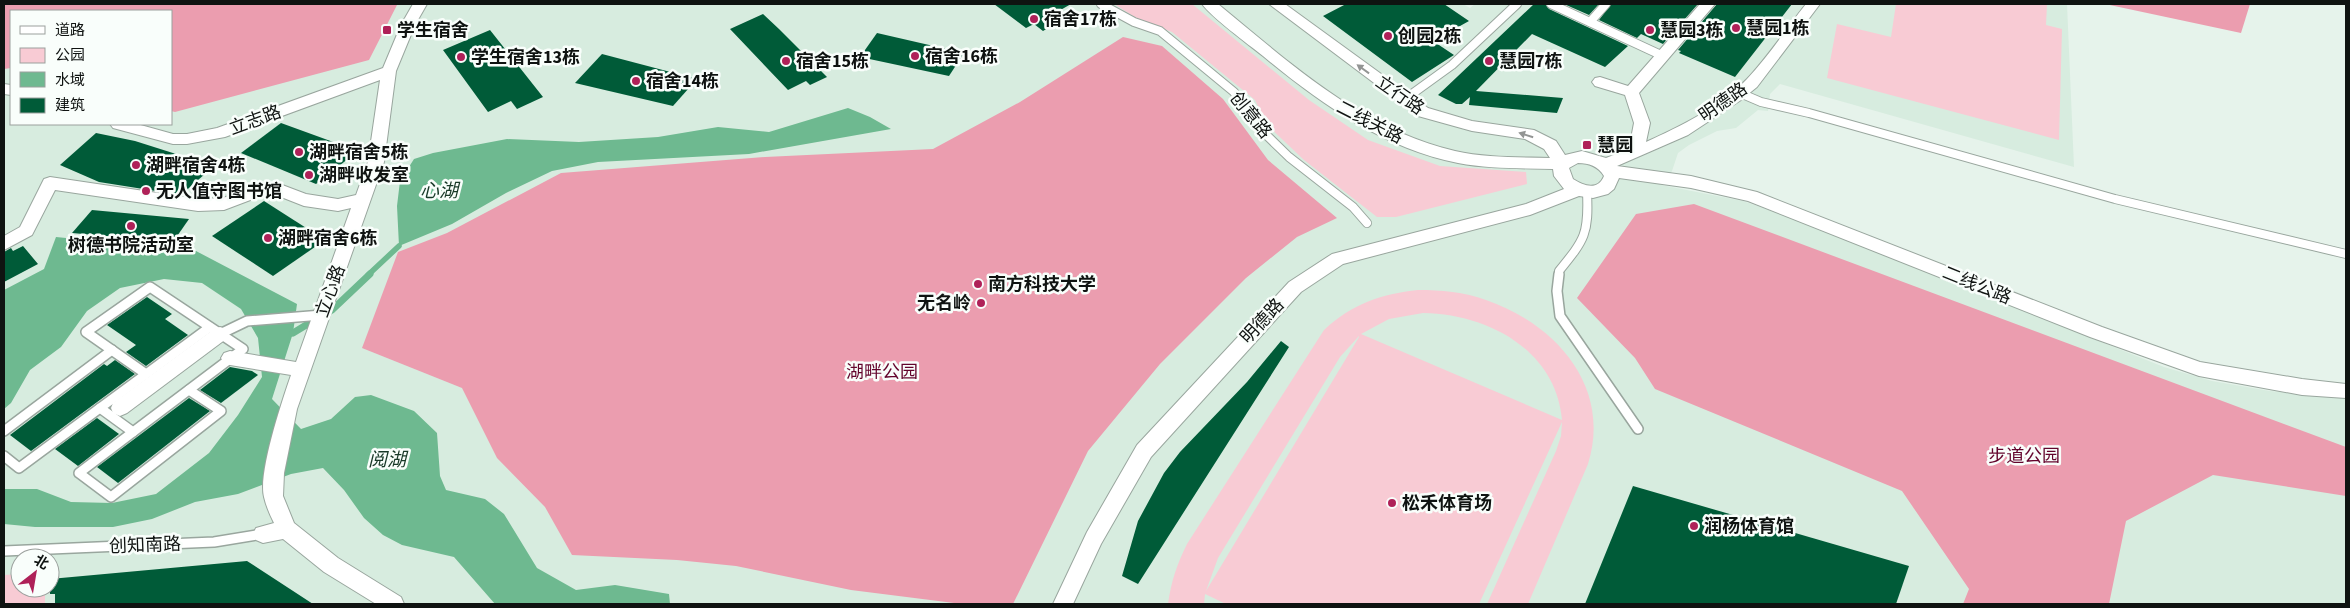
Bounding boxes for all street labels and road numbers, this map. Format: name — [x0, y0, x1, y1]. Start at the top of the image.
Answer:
street label: 立行路 — [1370, 70, 1429, 121]
street label: 明德路 — [1694, 77, 1753, 128]
street label: 创意路 — [1224, 86, 1277, 144]
street label: 二线关路 — [1332, 95, 1408, 150]
street label: 立志路 — [226, 99, 285, 141]
street label: 二线公路 — [1939, 260, 2015, 311]
street label: 立心路 — [309, 262, 351, 321]
street label: 明德路 — [1235, 293, 1290, 350]
street label: 创知南路 — [109, 532, 181, 559]

